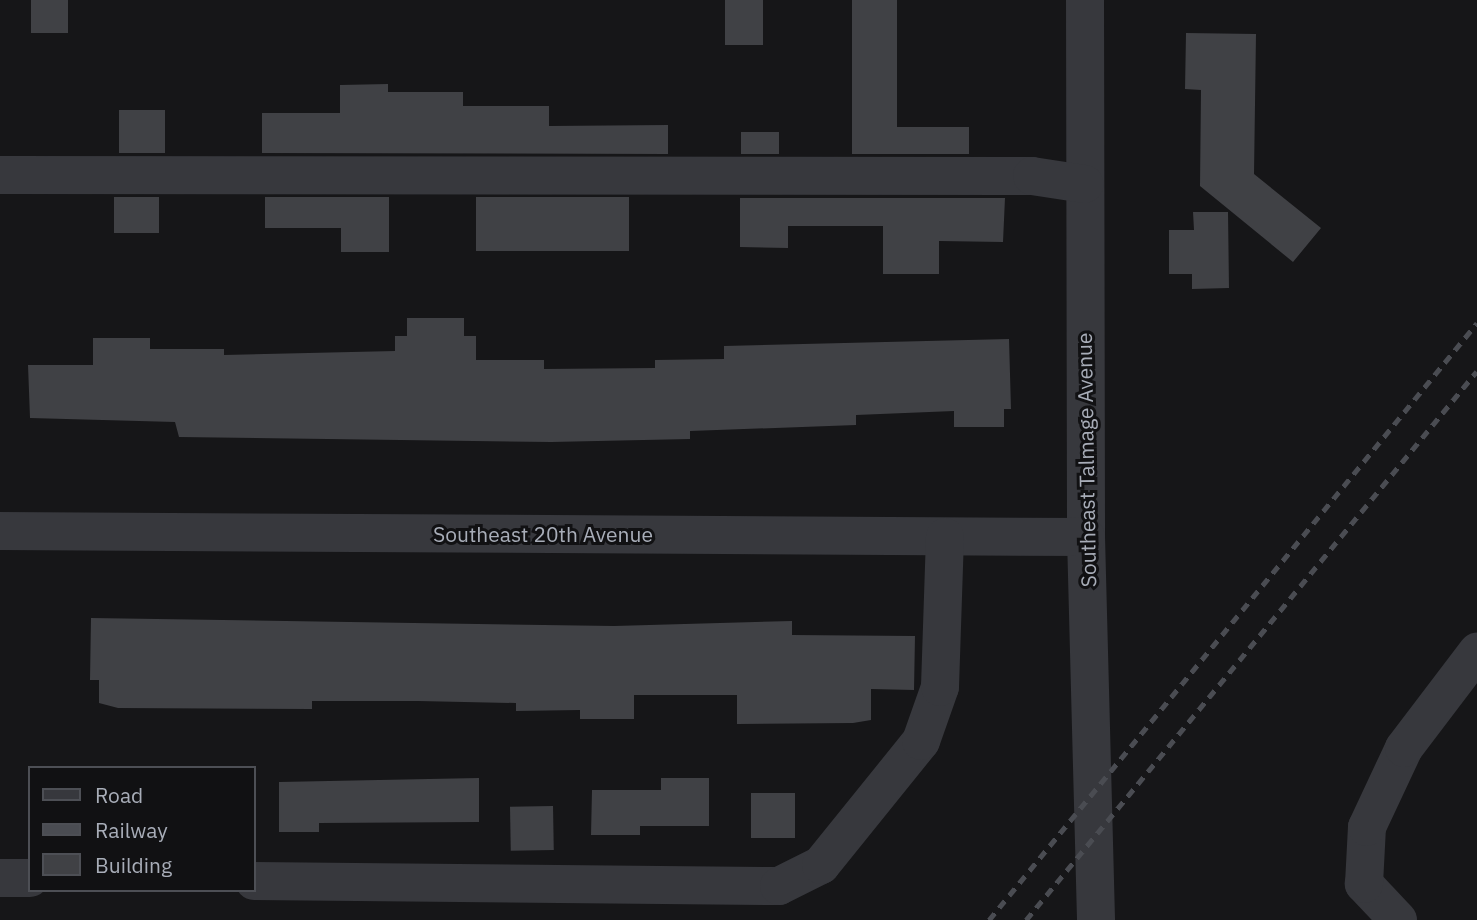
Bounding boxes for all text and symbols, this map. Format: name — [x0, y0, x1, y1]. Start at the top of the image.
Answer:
street label: Southeast Talmage Avenue — [1071, 332, 1101, 588]
street label: Southeast 20th Avenue — [433, 521, 653, 547]
legend — [28, 766, 256, 892]
text: Road — [95, 781, 143, 809]
text: Railway — [95, 816, 168, 844]
text: Building — [95, 851, 172, 879]

